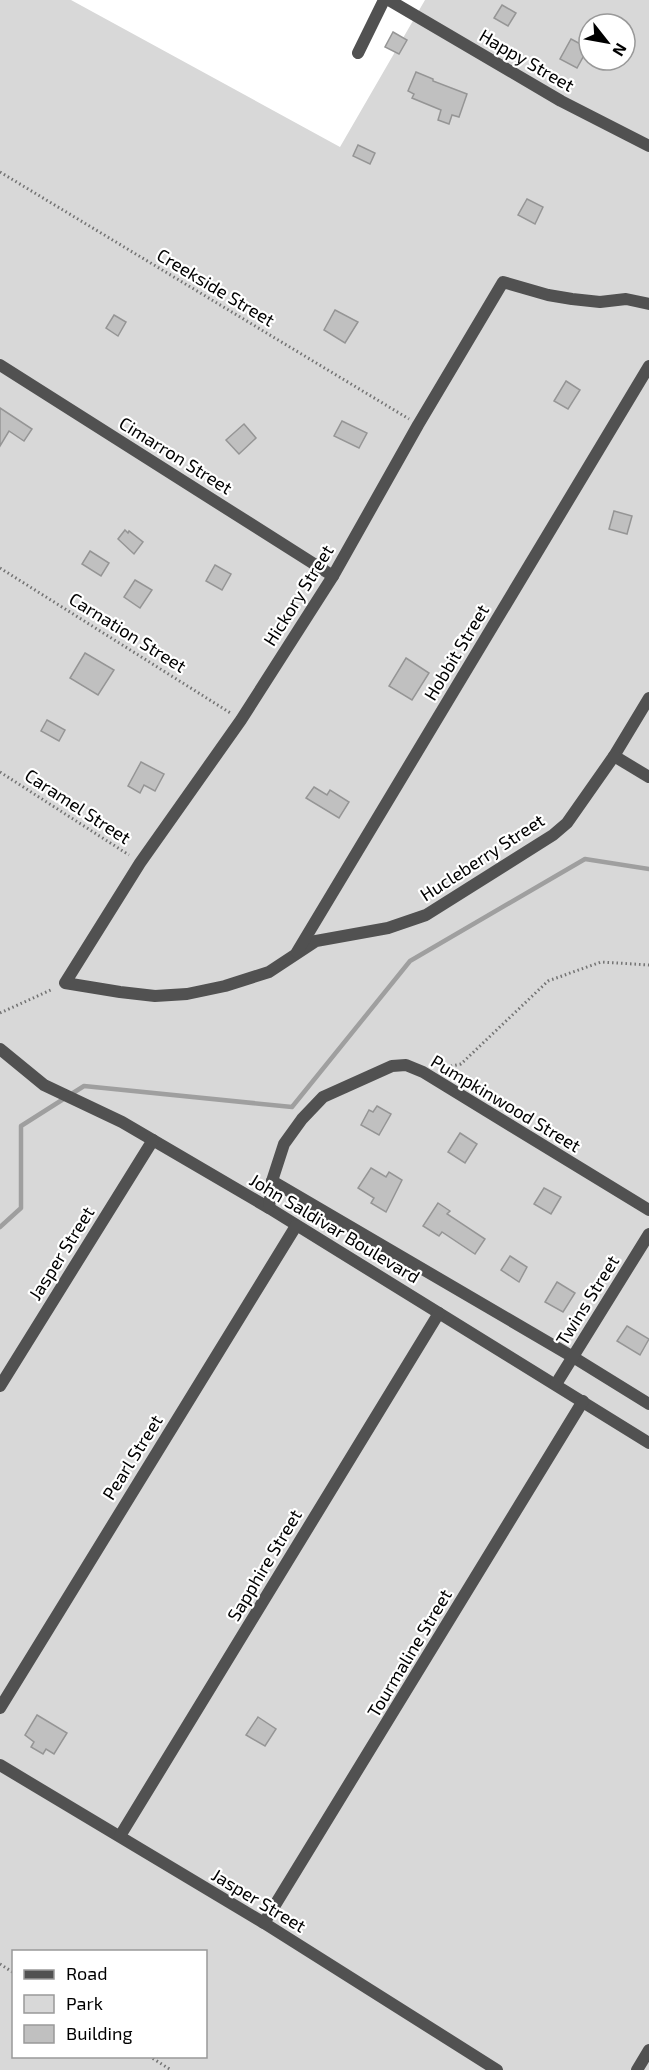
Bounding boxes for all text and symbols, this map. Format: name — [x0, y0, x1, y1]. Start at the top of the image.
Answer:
north arrow — [577, 12, 637, 72]
street label: Happy Street — [476, 24, 578, 96]
text: N — [609, 40, 631, 60]
street label: Creekside Street — [153, 243, 279, 331]
street label: Cimarron Street — [115, 411, 237, 499]
street label: Hickory Street — [258, 540, 338, 650]
street label: Carnation Street — [65, 587, 191, 677]
street label: Hobbit Street — [419, 600, 493, 704]
street label: Caramel Street — [21, 764, 135, 848]
street label: Hucleberry Street — [416, 809, 548, 905]
street label: Pumpkinwood Street — [427, 1050, 585, 1156]
street label: John Saldivar Boulevard — [246, 1168, 424, 1288]
street label: Jasper Street — [24, 1202, 99, 1304]
street label: Twins Street — [551, 1251, 623, 1349]
street label: Pearl Street — [97, 1410, 167, 1504]
street label: Sapphire Street — [222, 1505, 306, 1625]
street label: Tourmaline Street — [362, 1585, 456, 1721]
street label: Jasper Street — [208, 1863, 310, 1937]
legend — [12, 1950, 207, 2058]
text: Road — [66, 1962, 107, 1984]
text: Park — [66, 1992, 103, 2014]
text: Building — [66, 2022, 133, 2044]

